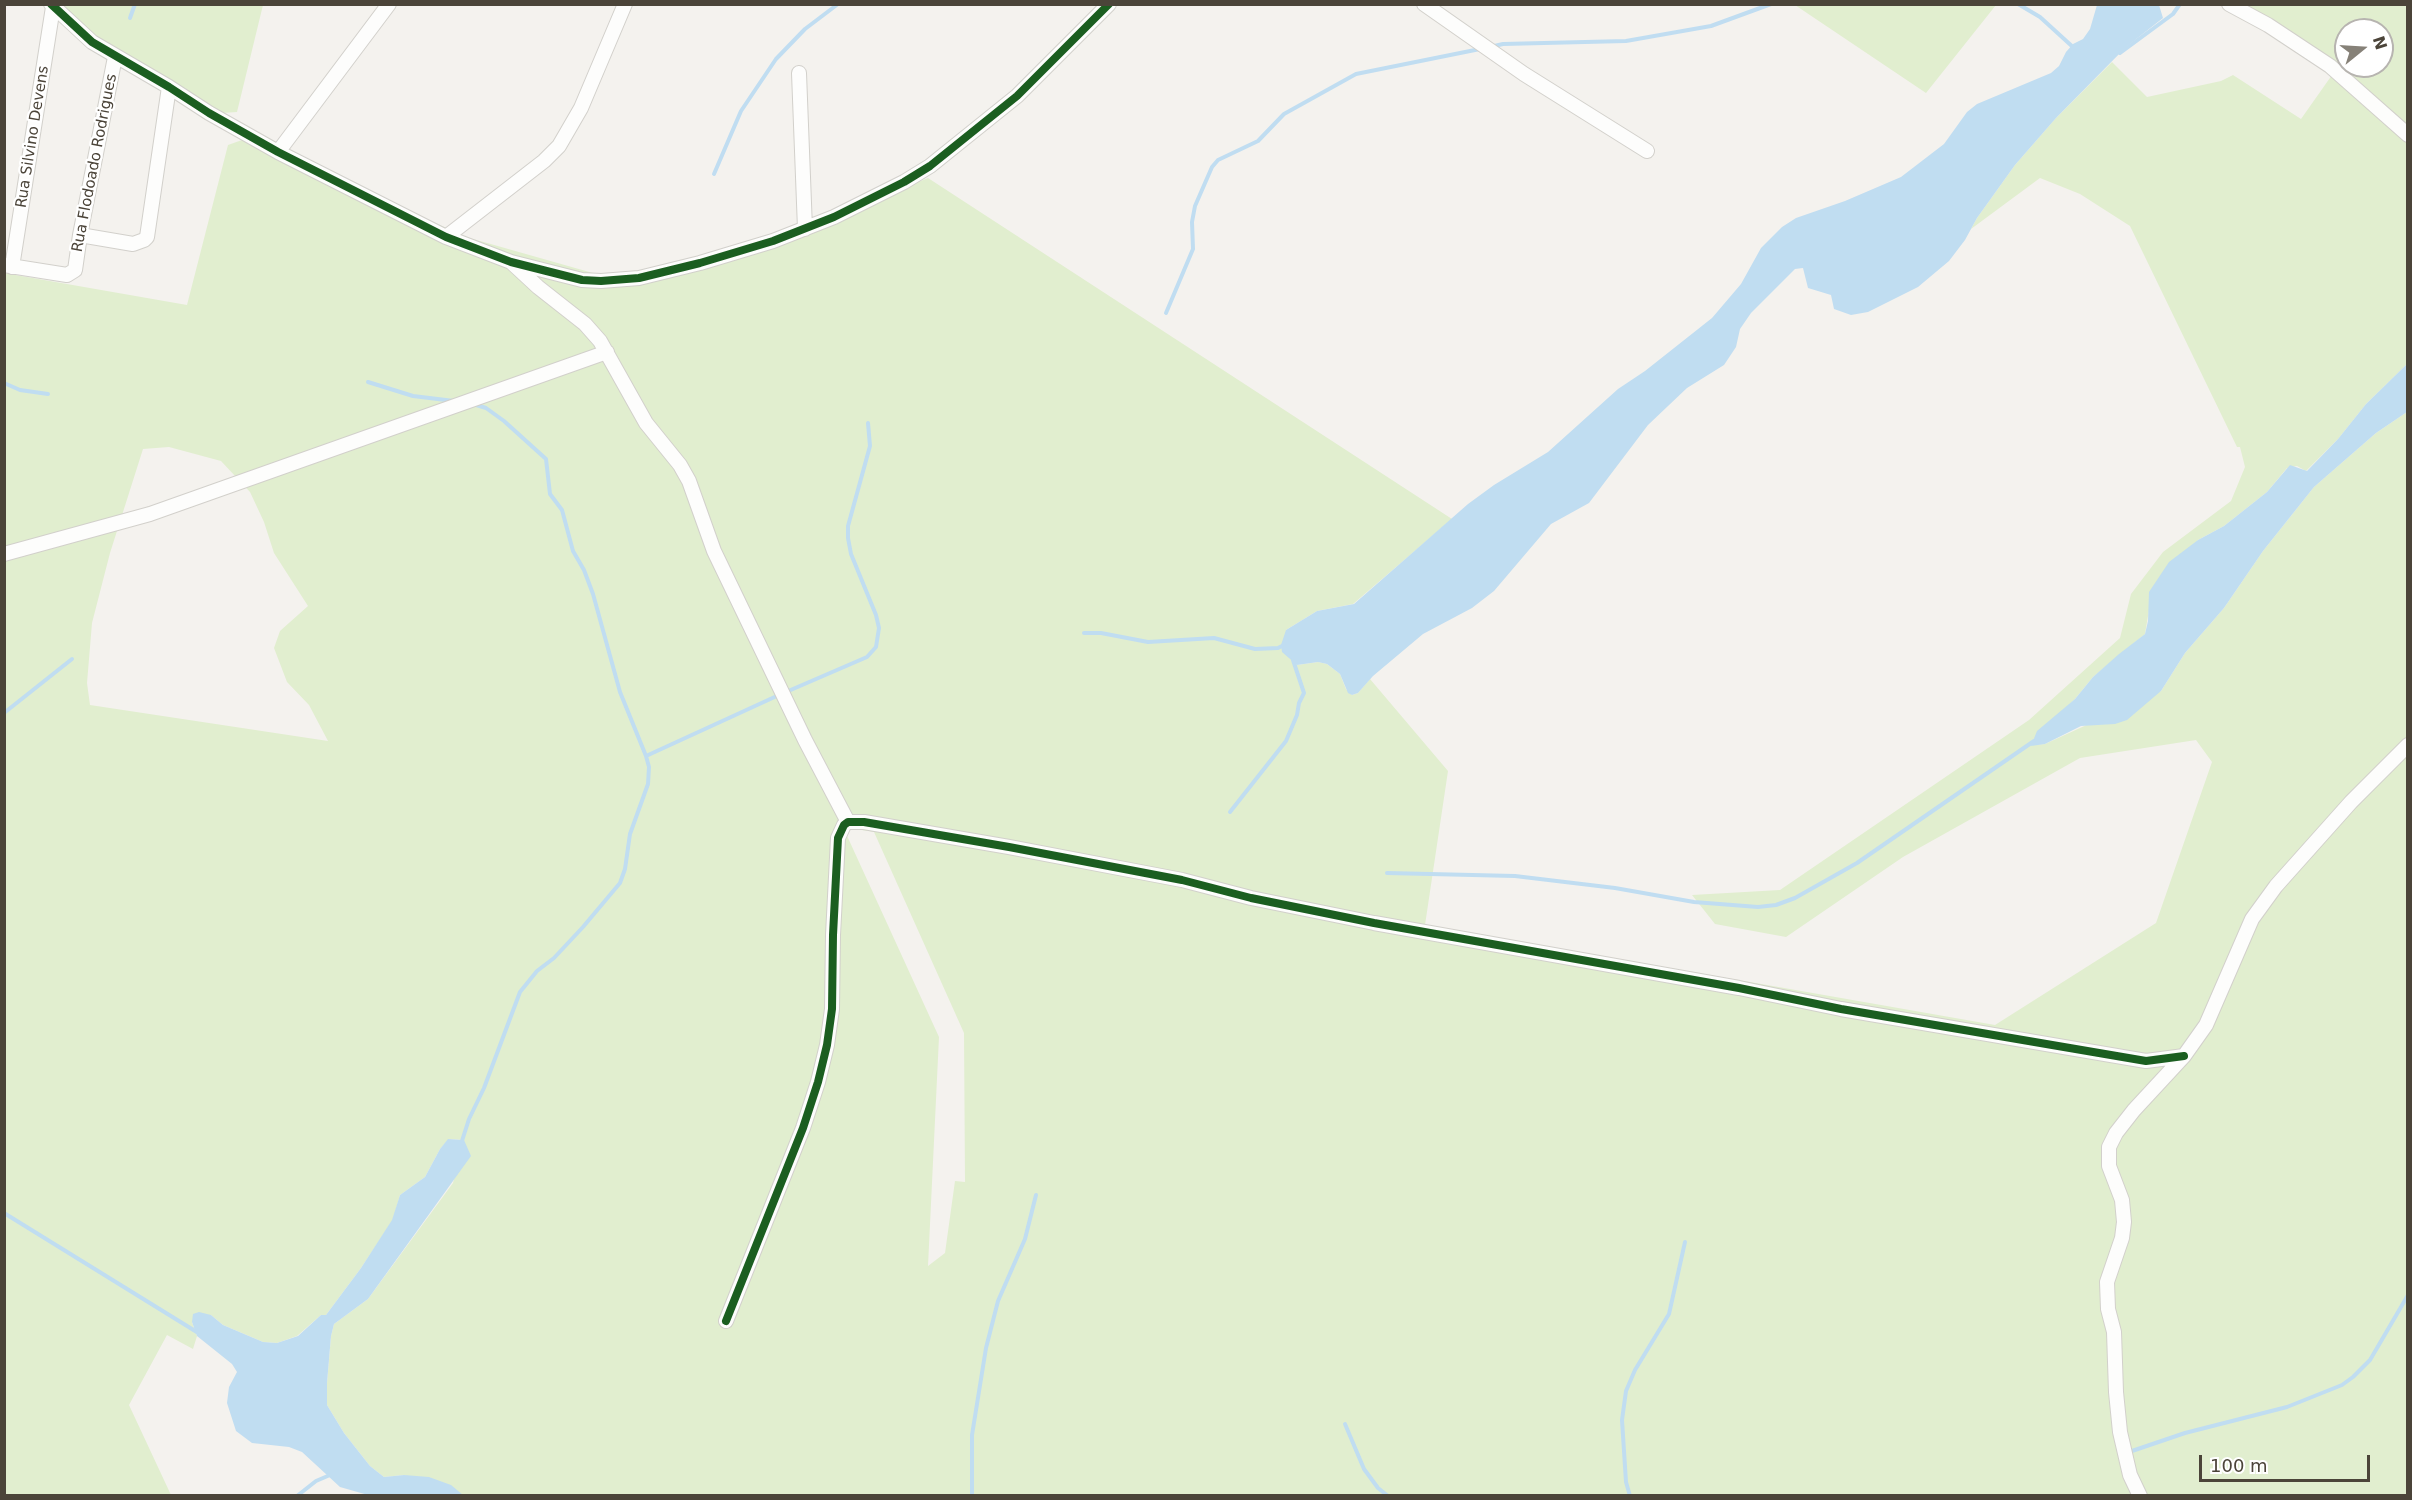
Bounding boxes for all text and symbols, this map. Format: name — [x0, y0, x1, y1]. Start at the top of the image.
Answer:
north arrow — [2334, 18, 2394, 78]
text: N — [2369, 34, 2391, 52]
street label: Rua Silvino Devens — [13, 65, 53, 209]
street label: Rua Flodoado Rodrigues — [69, 72, 121, 254]
scale bar — [2202, 1443, 2373, 1481]
text: 100 m — [2210, 1455, 2268, 1476]

